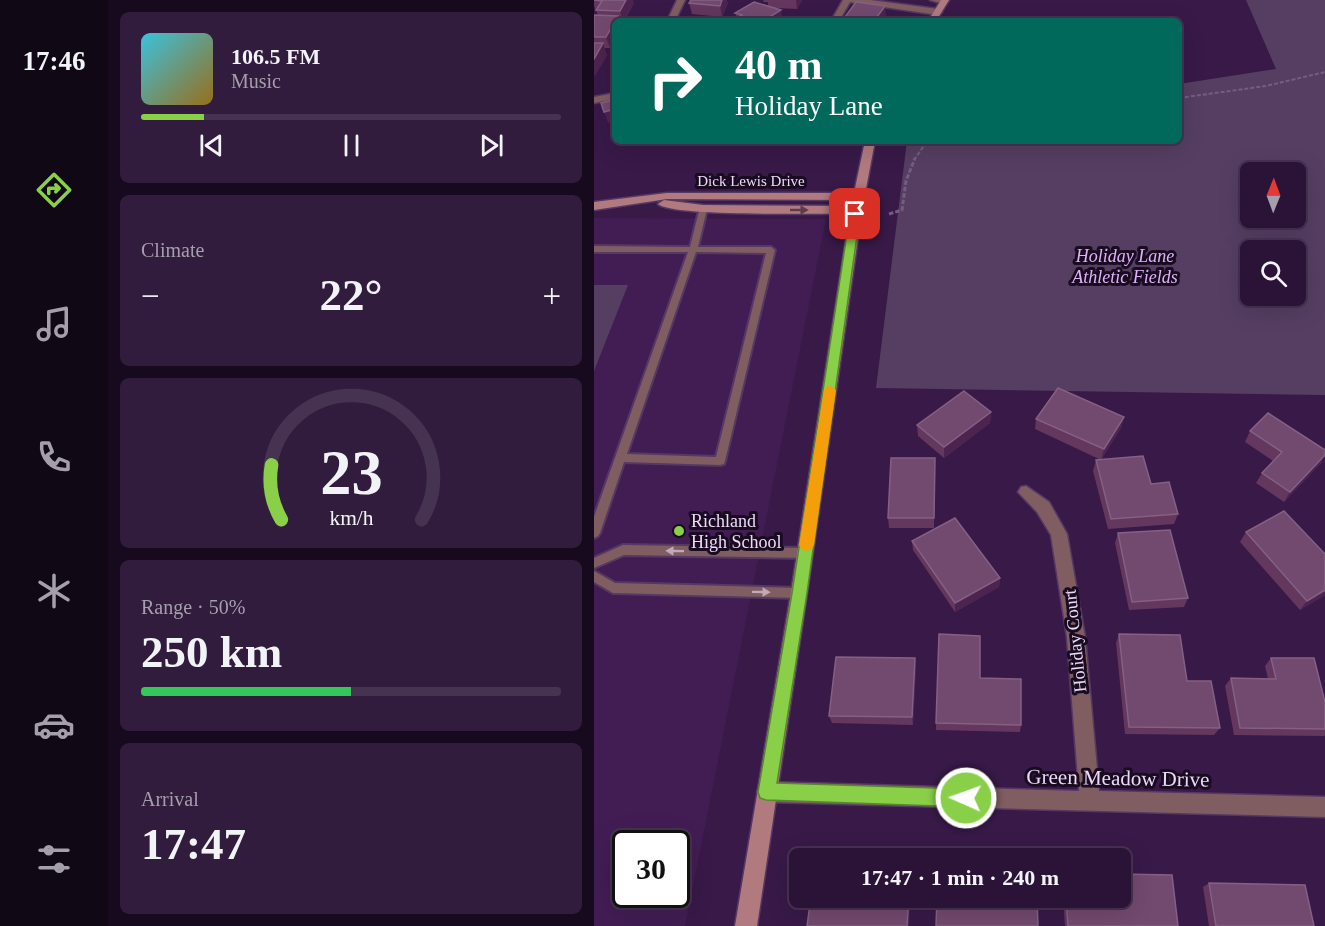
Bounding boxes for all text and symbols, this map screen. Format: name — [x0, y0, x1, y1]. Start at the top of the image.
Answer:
icon: right — [636, 42, 714, 120]
text: 40 m — [735, 42, 823, 88]
text: 106.5 FM — [231, 44, 320, 69]
text: 17:46 — [23, 46, 86, 76]
text: Music — [231, 70, 281, 92]
text: Holiday Lane — [735, 91, 883, 121]
icon: previous — [195, 129, 228, 162]
icon: pause — [335, 129, 368, 162]
icon: next — [475, 129, 508, 162]
north arrow — [1240, 162, 1306, 228]
map controls — [1240, 162, 1306, 306]
icon: directions — [33, 169, 75, 211]
street label: Dick Lewis Drive — [697, 173, 805, 189]
pin — [829, 188, 880, 239]
icon: arrive — [838, 197, 871, 230]
one-way arrow — [790, 205, 809, 214]
text: Climate — [141, 239, 204, 261]
button: search — [1240, 240, 1306, 306]
park label: Holiday Lane Athletic Fields — [1071, 246, 1178, 287]
text: 22° — [320, 270, 383, 320]
text: − — [141, 278, 160, 314]
text: + — [542, 278, 561, 314]
icon: music — [33, 303, 75, 345]
icon: phone — [33, 436, 75, 478]
text: 23 — [320, 438, 382, 507]
text: km/h — [329, 506, 373, 530]
place label: Richland High School — [691, 511, 782, 552]
marker: Richland High School — [672, 524, 686, 538]
one-way arrow — [666, 546, 685, 556]
icon: climate — [33, 570, 75, 612]
one-way arrow — [752, 587, 771, 597]
street label: Holiday Court — [1060, 588, 1090, 694]
text: Range · 50% — [141, 596, 245, 618]
text: 250 km — [141, 627, 282, 677]
icon: car — [33, 704, 75, 746]
street label: Green Meadow Drive — [1026, 764, 1210, 792]
position arrow — [934, 766, 998, 830]
text: Arrival — [141, 788, 199, 810]
text: 17:47 — [141, 819, 246, 869]
speed limit sign: 30 — [612, 830, 690, 908]
icon: filters — [33, 838, 75, 880]
text: 17:47 · 1 min · 240 m — [861, 865, 1059, 890]

